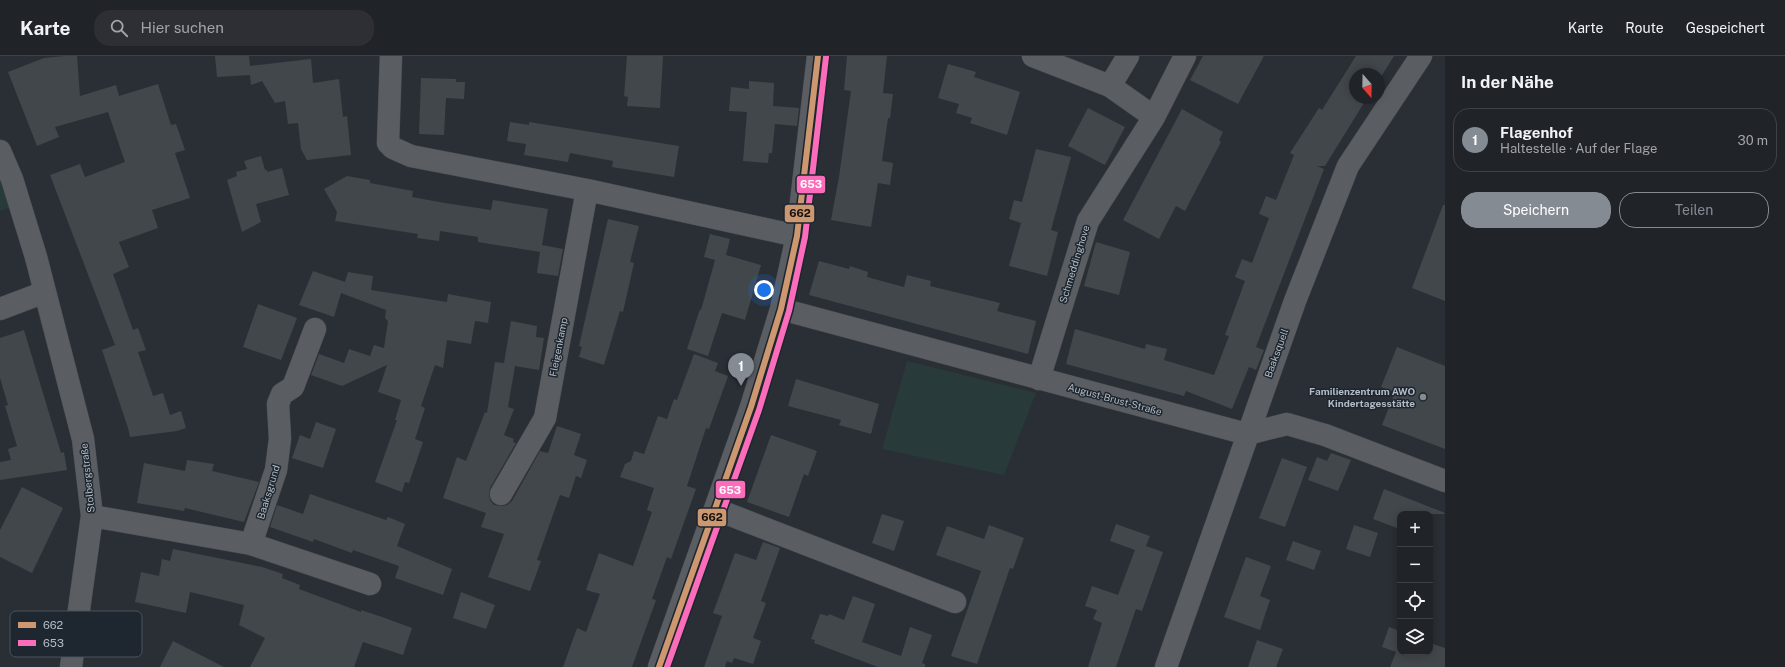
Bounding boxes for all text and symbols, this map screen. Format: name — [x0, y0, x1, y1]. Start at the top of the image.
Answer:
search box — [94, 10, 374, 46]
text: Karte — [20, 17, 70, 39]
icon: search — [108, 17, 130, 39]
text: Hier suchen — [140, 19, 224, 36]
text: Karte — [1568, 20, 1603, 36]
text: Route — [1625, 20, 1664, 36]
text: Gespeichert — [1686, 20, 1765, 36]
north arrow — [1349, 68, 1385, 104]
text: In der Nähe — [1461, 72, 1554, 92]
text: Flagenhof — [1500, 124, 1573, 141]
text: 1 — [1472, 133, 1478, 148]
text: 30 m — [1738, 133, 1768, 148]
text: Haltestelle · Auf der Flage — [1500, 141, 1657, 156]
line badge: 653 — [796, 175, 826, 194]
text: 653 — [800, 178, 822, 190]
button: Speichern — [1461, 192, 1611, 228]
button: Teilen — [1619, 192, 1769, 228]
line badge: 662 — [784, 204, 815, 223]
text: 662 — [789, 207, 811, 219]
street label: Schmeddinghove — [1056, 223, 1092, 304]
your location — [754, 280, 774, 300]
street label: Fleigenkamp — [546, 316, 570, 378]
street label: Baaksquell — [1262, 327, 1290, 379]
pin: 1 — [728, 353, 754, 386]
street label: August-Brust-Straße — [1067, 381, 1164, 417]
place label: Familienzentrum AWO Kindertagesstätte — [1309, 385, 1415, 409]
marker: Familienzentrum AWO Kindertagesstätte — [1418, 392, 1428, 402]
street label: Stolbergstraße — [77, 442, 97, 513]
street label: Baaksgrund — [254, 463, 282, 521]
line badge: 653 — [715, 480, 746, 499]
text: 653 — [719, 484, 741, 496]
line badge: 662 — [697, 508, 727, 527]
text: 662 — [701, 511, 723, 523]
map controls — [1397, 511, 1433, 655]
button: + — [1397, 511, 1433, 547]
button: − — [1397, 547, 1433, 583]
button: locate — [1397, 583, 1433, 619]
legend — [10, 611, 142, 657]
text: 662 — [43, 619, 64, 631]
button: layers — [1397, 619, 1433, 655]
text: 653 — [43, 637, 64, 649]

